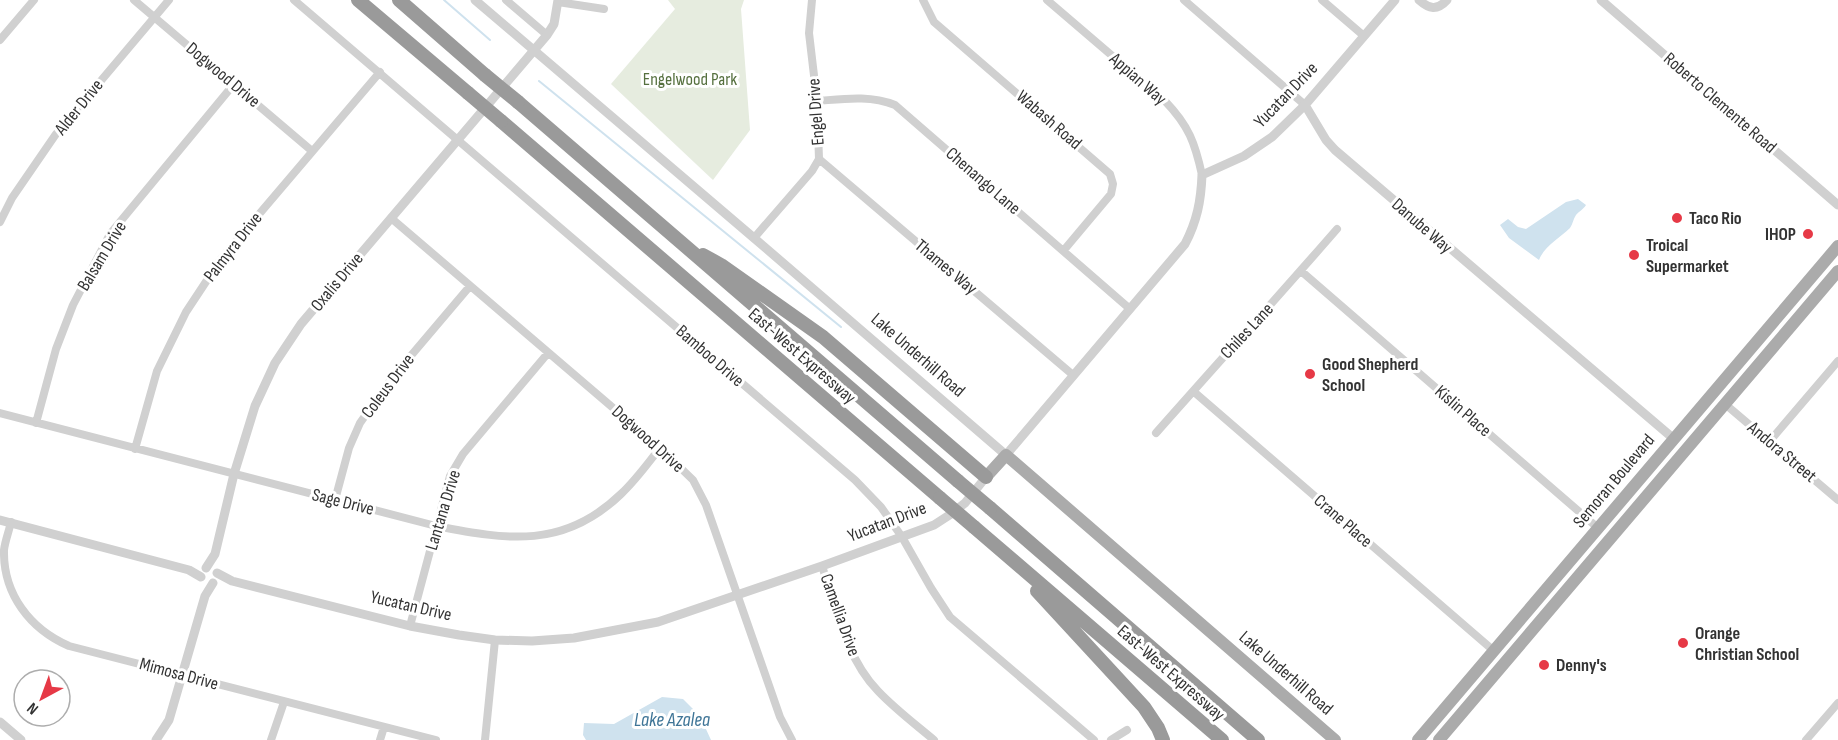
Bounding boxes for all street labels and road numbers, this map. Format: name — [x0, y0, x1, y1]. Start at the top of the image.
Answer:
street label: Dogwood Drive — [182, 38, 264, 112]
street label: Appian Way — [1104, 48, 1171, 110]
street label: Roberto Clemente Road — [1659, 48, 1781, 158]
street label: Yucatan Drive — [1250, 58, 1322, 132]
street label: Alder Drive — [50, 75, 108, 140]
street label: Engel Drive — [803, 78, 829, 146]
street label: Wabash Road — [1012, 86, 1086, 154]
street label: Chenango Lane — [941, 143, 1025, 219]
street label: Danube Way — [1387, 194, 1457, 258]
street label: Palmyra Drive — [199, 208, 267, 286]
street label: Balsam Drive — [73, 217, 131, 295]
street label: Thames Way — [911, 235, 981, 299]
street label: Oxalis Drive — [306, 248, 368, 316]
street label: Chiles Lane — [1216, 299, 1278, 363]
street label: East-West Expressway — [744, 304, 860, 408]
street label: Lake Underhill Road — [867, 309, 969, 401]
street label: Bamboo Drive — [672, 321, 748, 391]
street label: Coleus Drive — [357, 350, 419, 422]
street label: Kislin Place — [1430, 381, 1496, 441]
street label: Dogwood Drive — [608, 401, 688, 477]
street label: Andora Street — [1743, 417, 1821, 487]
street label: Semoran Boulevard — [1569, 430, 1659, 532]
street label: Lantana Drive — [421, 467, 465, 553]
street label: Sage Drive — [310, 484, 376, 520]
street label: Crane Place — [1310, 490, 1376, 552]
street label: Yucatan Drive — [845, 497, 929, 547]
street label: Camellia Drive — [815, 571, 865, 659]
street label: Yucatan Drive — [368, 586, 454, 626]
street label: East-West Expressway — [1113, 621, 1229, 725]
street label: Lake Underhill Road — [1235, 627, 1337, 719]
street label: Mimosa Drive — [137, 653, 221, 695]

